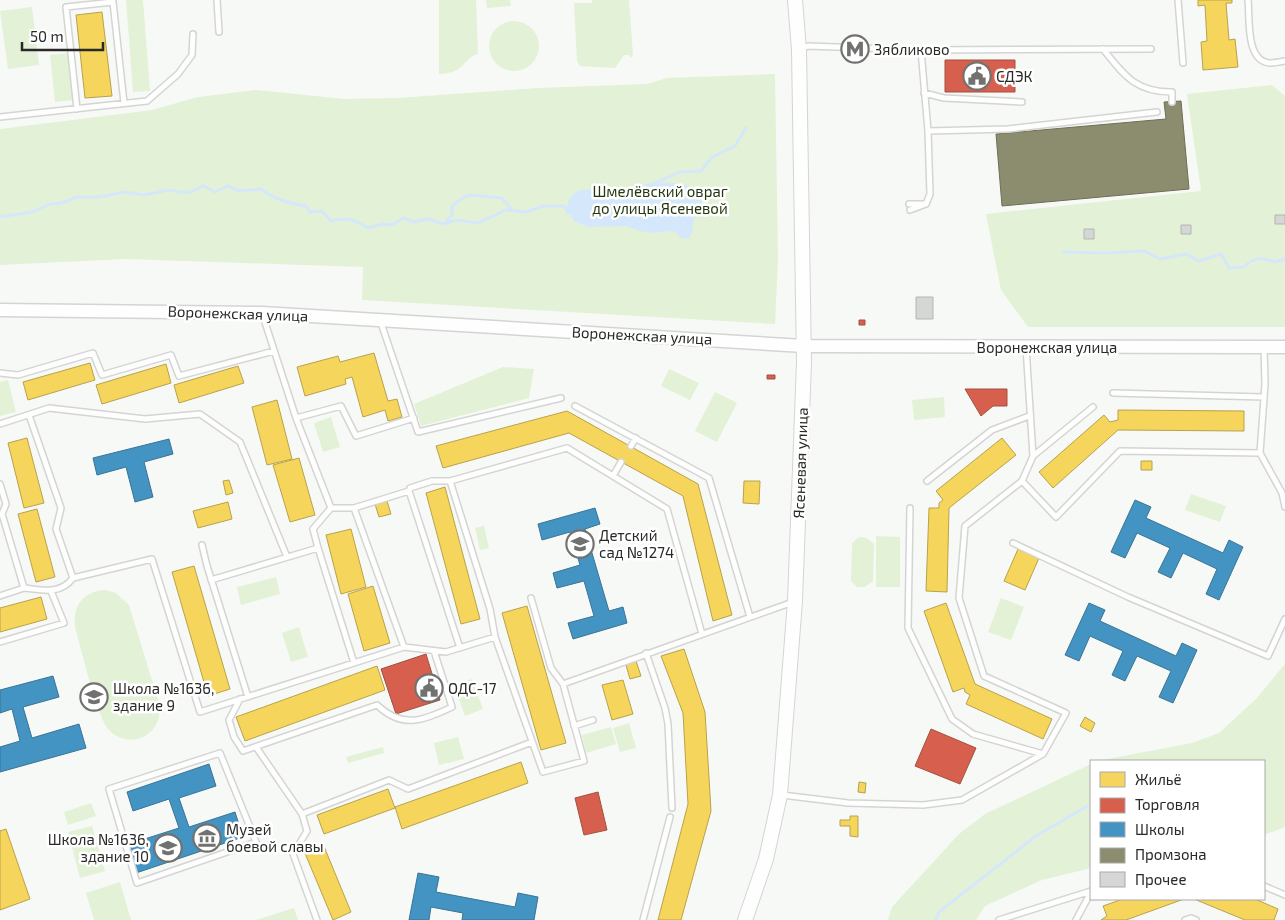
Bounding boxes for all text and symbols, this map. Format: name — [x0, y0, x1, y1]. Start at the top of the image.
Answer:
scale bar — [22, 20, 104, 52]
text: 50 m — [30, 27, 64, 45]
metro station icon: Зябликово — [840, 34, 870, 64]
place label: Зябликово — [874, 40, 950, 58]
public building icon: СДЭК — [962, 61, 992, 91]
place label: СДЭК — [996, 67, 1033, 85]
park label: Шмелёвский овраг до улицы Ясеневой — [592, 182, 728, 218]
street label: Воронежская улица — [167, 302, 309, 325]
street label: Воронежская улица — [571, 322, 713, 349]
street label: Воронежская улица — [977, 338, 1117, 357]
street label: Ясеневая улица — [789, 407, 812, 519]
place label: Детский сад №1274 — [599, 526, 674, 561]
school or university icon: Детский сад №1274 — [565, 529, 595, 559]
public building icon: ОДС-17 — [414, 673, 444, 703]
place label: Школа №1636, здание 9 — [113, 679, 214, 714]
place label: ОДС-17 — [448, 679, 497, 697]
school or university icon: Школа №1636, здание 9 — [79, 682, 109, 712]
legend — [1090, 760, 1265, 900]
text: Жильё — [1135, 770, 1182, 788]
text: Торговля — [1135, 795, 1200, 813]
place label: Музей боевой славы — [226, 820, 324, 855]
text: Школы — [1135, 820, 1185, 838]
museum icon: Музей боевой славы — [192, 823, 222, 853]
place label: Школа №1636, здание 10 — [48, 830, 149, 865]
school or university icon: Школа №1636, здание 10 — [153, 833, 183, 863]
text: Промзона — [1135, 845, 1207, 863]
text: Прочее — [1135, 870, 1187, 888]

